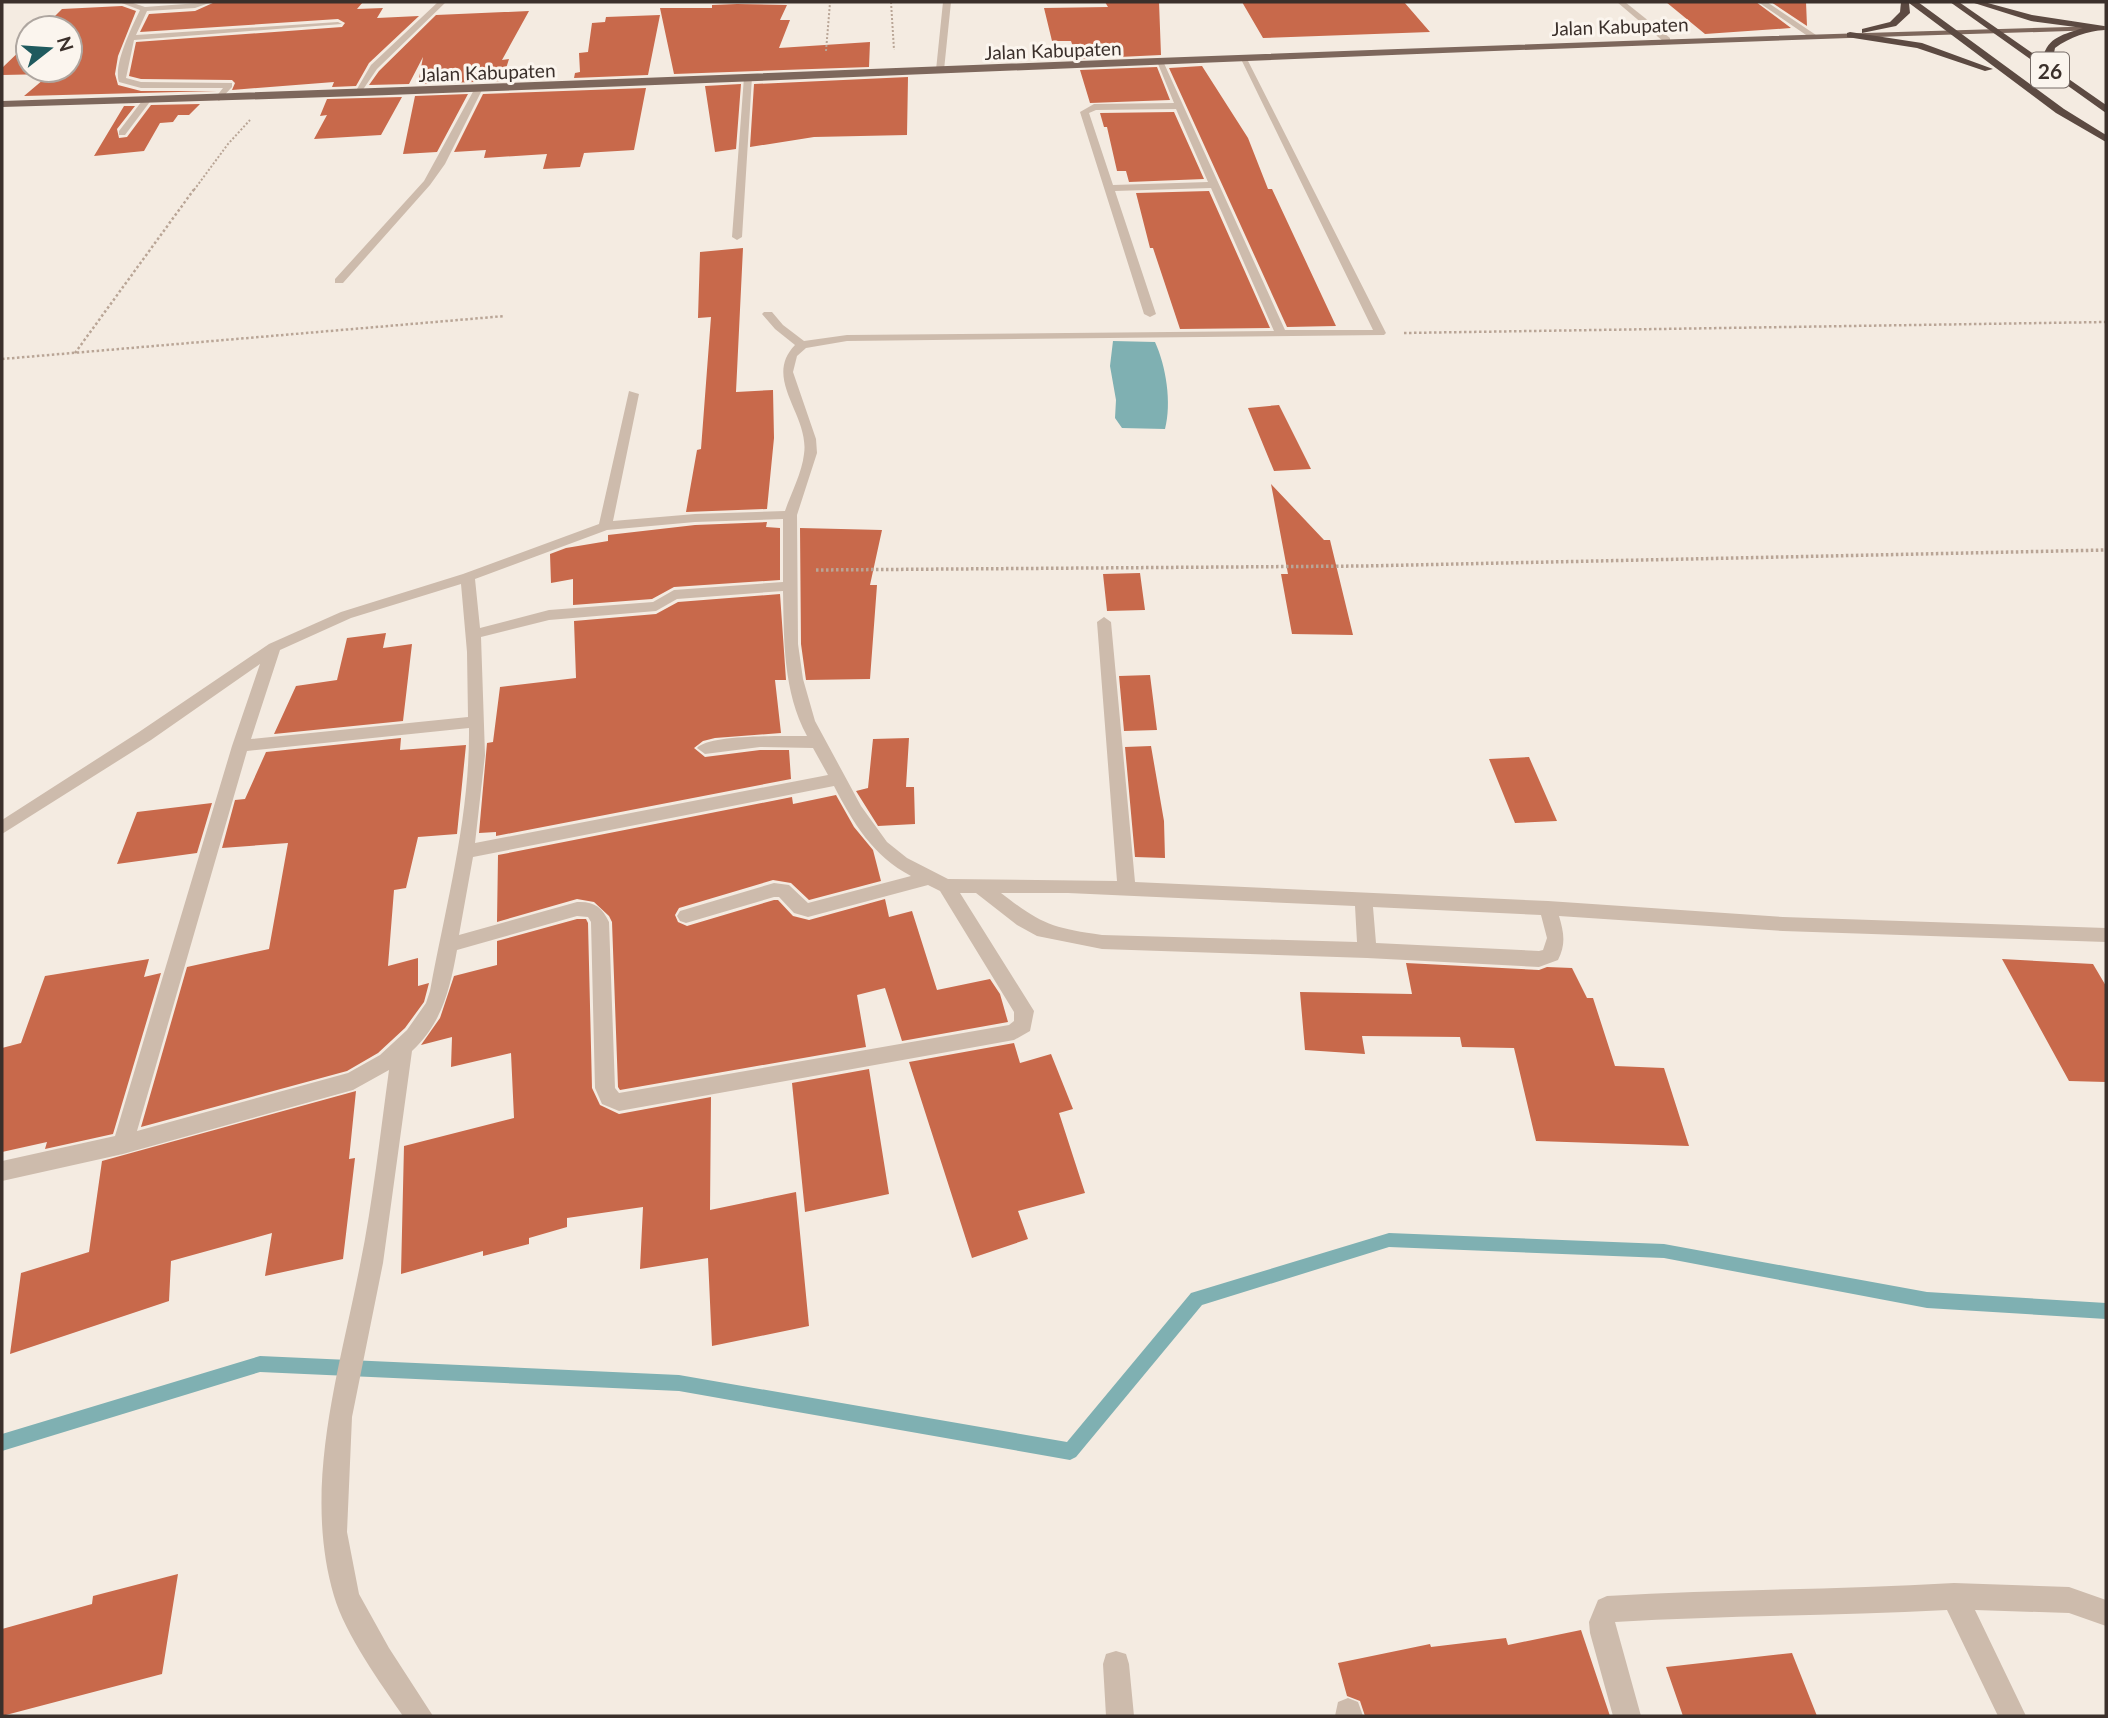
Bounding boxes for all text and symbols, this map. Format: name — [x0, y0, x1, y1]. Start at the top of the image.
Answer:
street label: Jalan Kabupaten — [1551, 12, 1689, 40]
north arrow — [14, 14, 84, 84]
text: N — [53, 34, 79, 54]
street label: Jalan Kabupaten — [984, 36, 1122, 64]
road number: 26 — [2031, 52, 2069, 88]
street label: Jalan Kabupaten — [418, 58, 556, 86]

